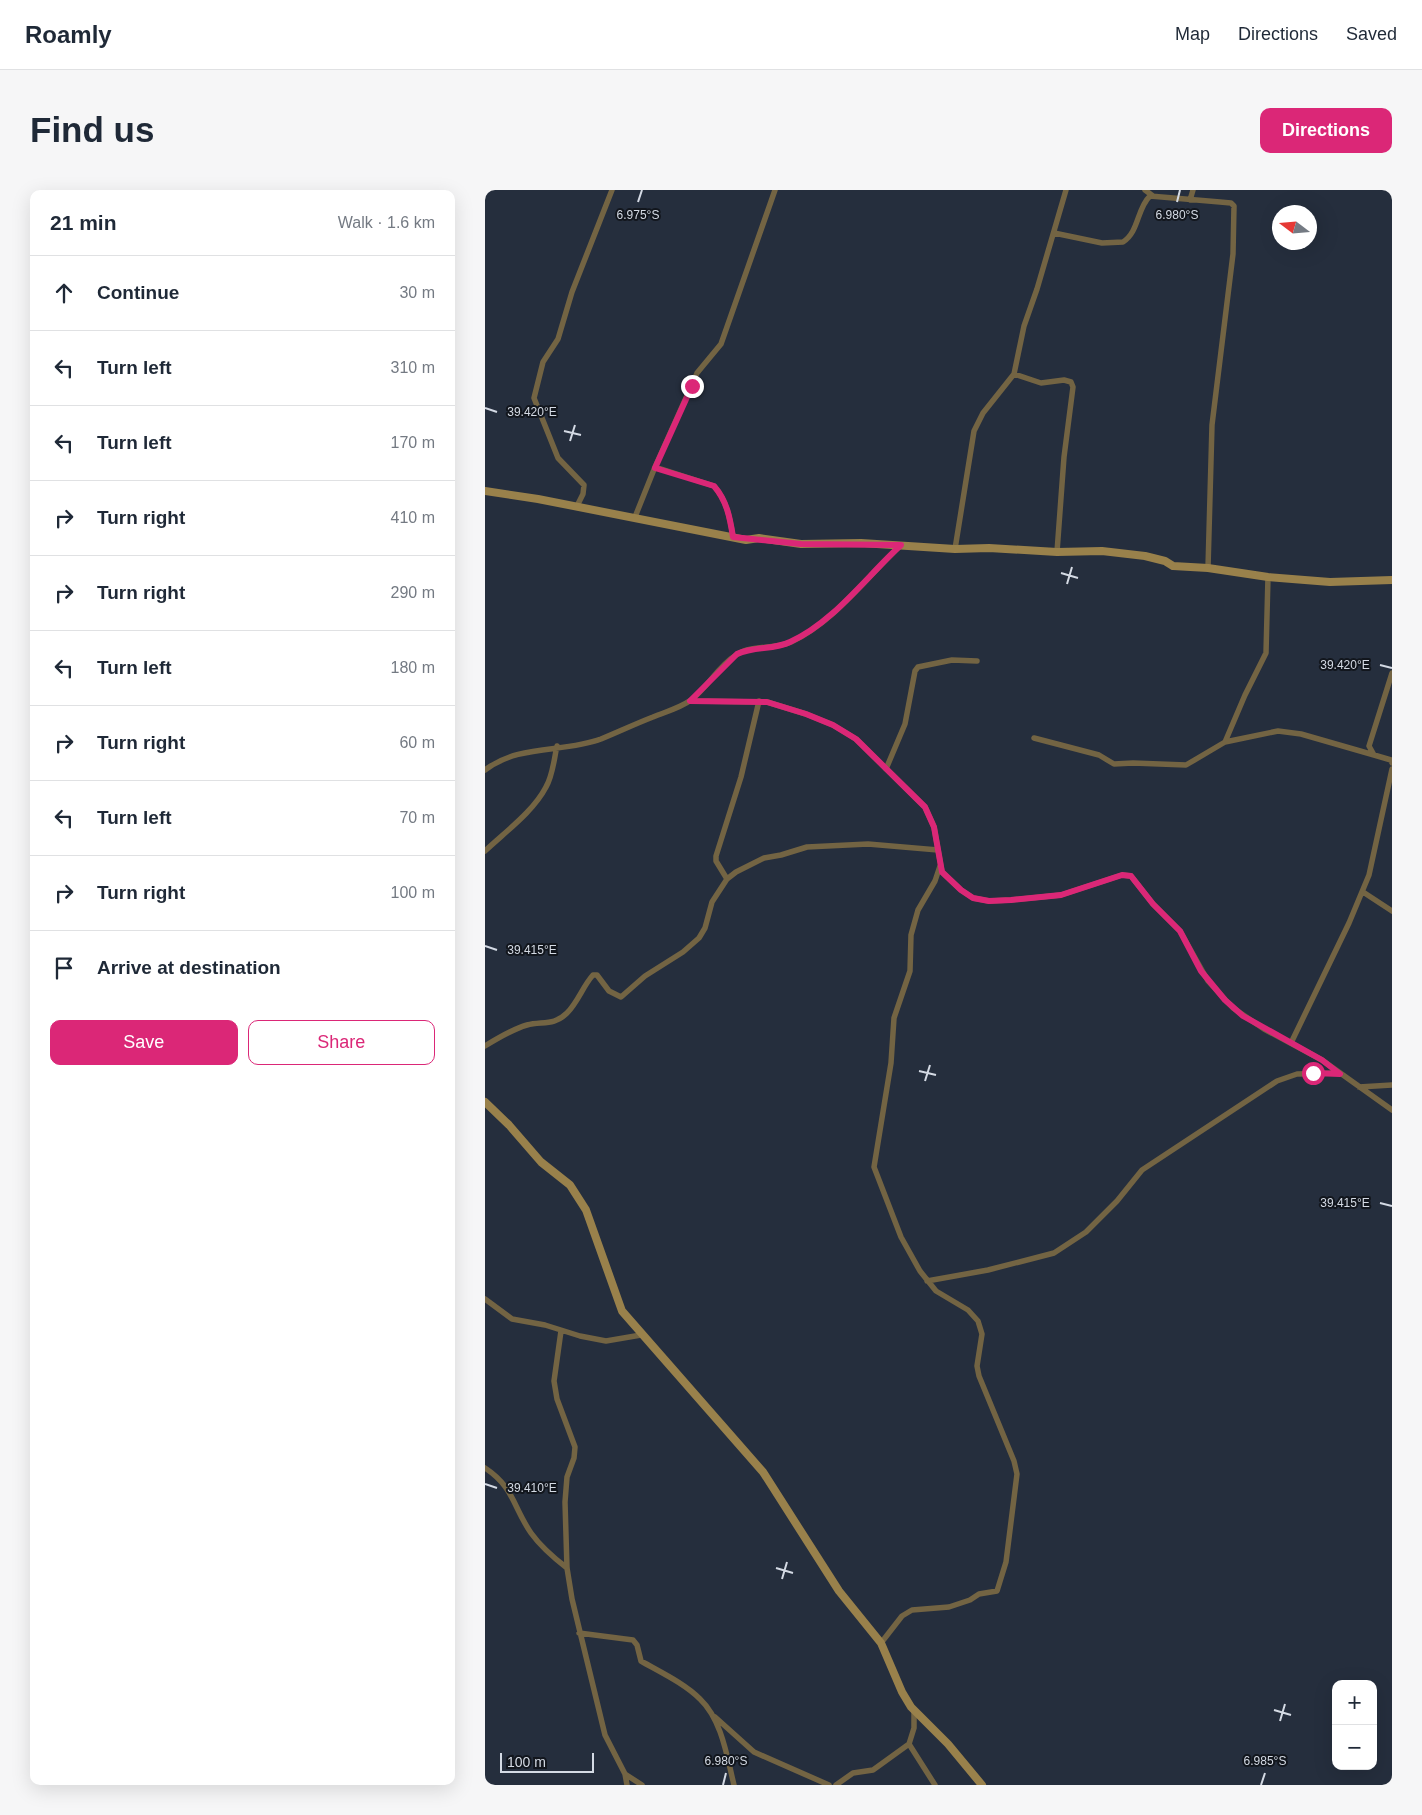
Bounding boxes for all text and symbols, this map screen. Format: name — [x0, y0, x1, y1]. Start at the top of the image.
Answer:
text: Roamly — [25, 21, 112, 48]
text: Map — [1175, 24, 1210, 44]
text: Directions — [1238, 24, 1318, 44]
text: Saved — [1346, 24, 1397, 44]
button: Directions — [1260, 108, 1392, 153]
text: Find us — [30, 110, 154, 149]
north arrow — [1272, 205, 1317, 250]
text: 6.975°S — [617, 208, 659, 222]
text: 6.980°S — [1156, 208, 1198, 222]
text: 21 min — [50, 211, 117, 234]
text: Walk · 1.6 km — [338, 214, 435, 231]
icon: ahead — [50, 279, 78, 307]
text: Continue — [97, 282, 179, 303]
text: 30 m — [399, 284, 435, 301]
icon: left — [50, 354, 78, 382]
text: Turn left — [97, 357, 172, 378]
text: 310 m — [391, 359, 435, 376]
route end — [681, 375, 704, 398]
text: 39.420°E — [507, 405, 557, 419]
icon: left — [50, 429, 78, 457]
text: Turn left — [97, 432, 172, 453]
text: 170 m — [391, 434, 435, 451]
icon: right — [50, 504, 78, 532]
text: Turn right — [97, 507, 185, 528]
text: 410 m — [391, 509, 435, 526]
icon: right — [50, 579, 78, 607]
text: Turn right — [97, 582, 185, 603]
text: 290 m — [391, 584, 435, 601]
icon: left — [50, 654, 78, 682]
text: Turn left — [97, 657, 172, 678]
text: 39.420°E — [1320, 658, 1370, 672]
text: 180 m — [391, 659, 435, 676]
icon: right — [50, 729, 78, 757]
text: Turn right — [97, 732, 185, 753]
text: 60 m — [399, 734, 435, 751]
icon: left — [50, 804, 78, 832]
text: Turn left — [97, 807, 172, 828]
text: 70 m — [399, 809, 435, 826]
icon: right — [50, 879, 78, 907]
text: Turn right — [97, 882, 185, 903]
text: 100 m — [391, 884, 435, 901]
text: 39.415°E — [507, 943, 557, 957]
icon: arrive — [50, 954, 78, 982]
text: Arrive at destination — [97, 957, 281, 978]
button: Save — [50, 1020, 238, 1065]
button: Share — [248, 1020, 435, 1065]
route start — [1302, 1062, 1325, 1085]
text: 39.415°E — [1320, 1196, 1370, 1210]
text: 39.410°E — [507, 1481, 557, 1495]
map controls — [1332, 1680, 1377, 1770]
button: + — [1332, 1680, 1377, 1725]
button: − — [1332, 1725, 1377, 1770]
scale bar — [500, 1750, 594, 1773]
text: 100 m — [507, 1754, 546, 1770]
text: 6.980°S — [705, 1754, 747, 1768]
text: 6.985°S — [1244, 1754, 1286, 1768]

